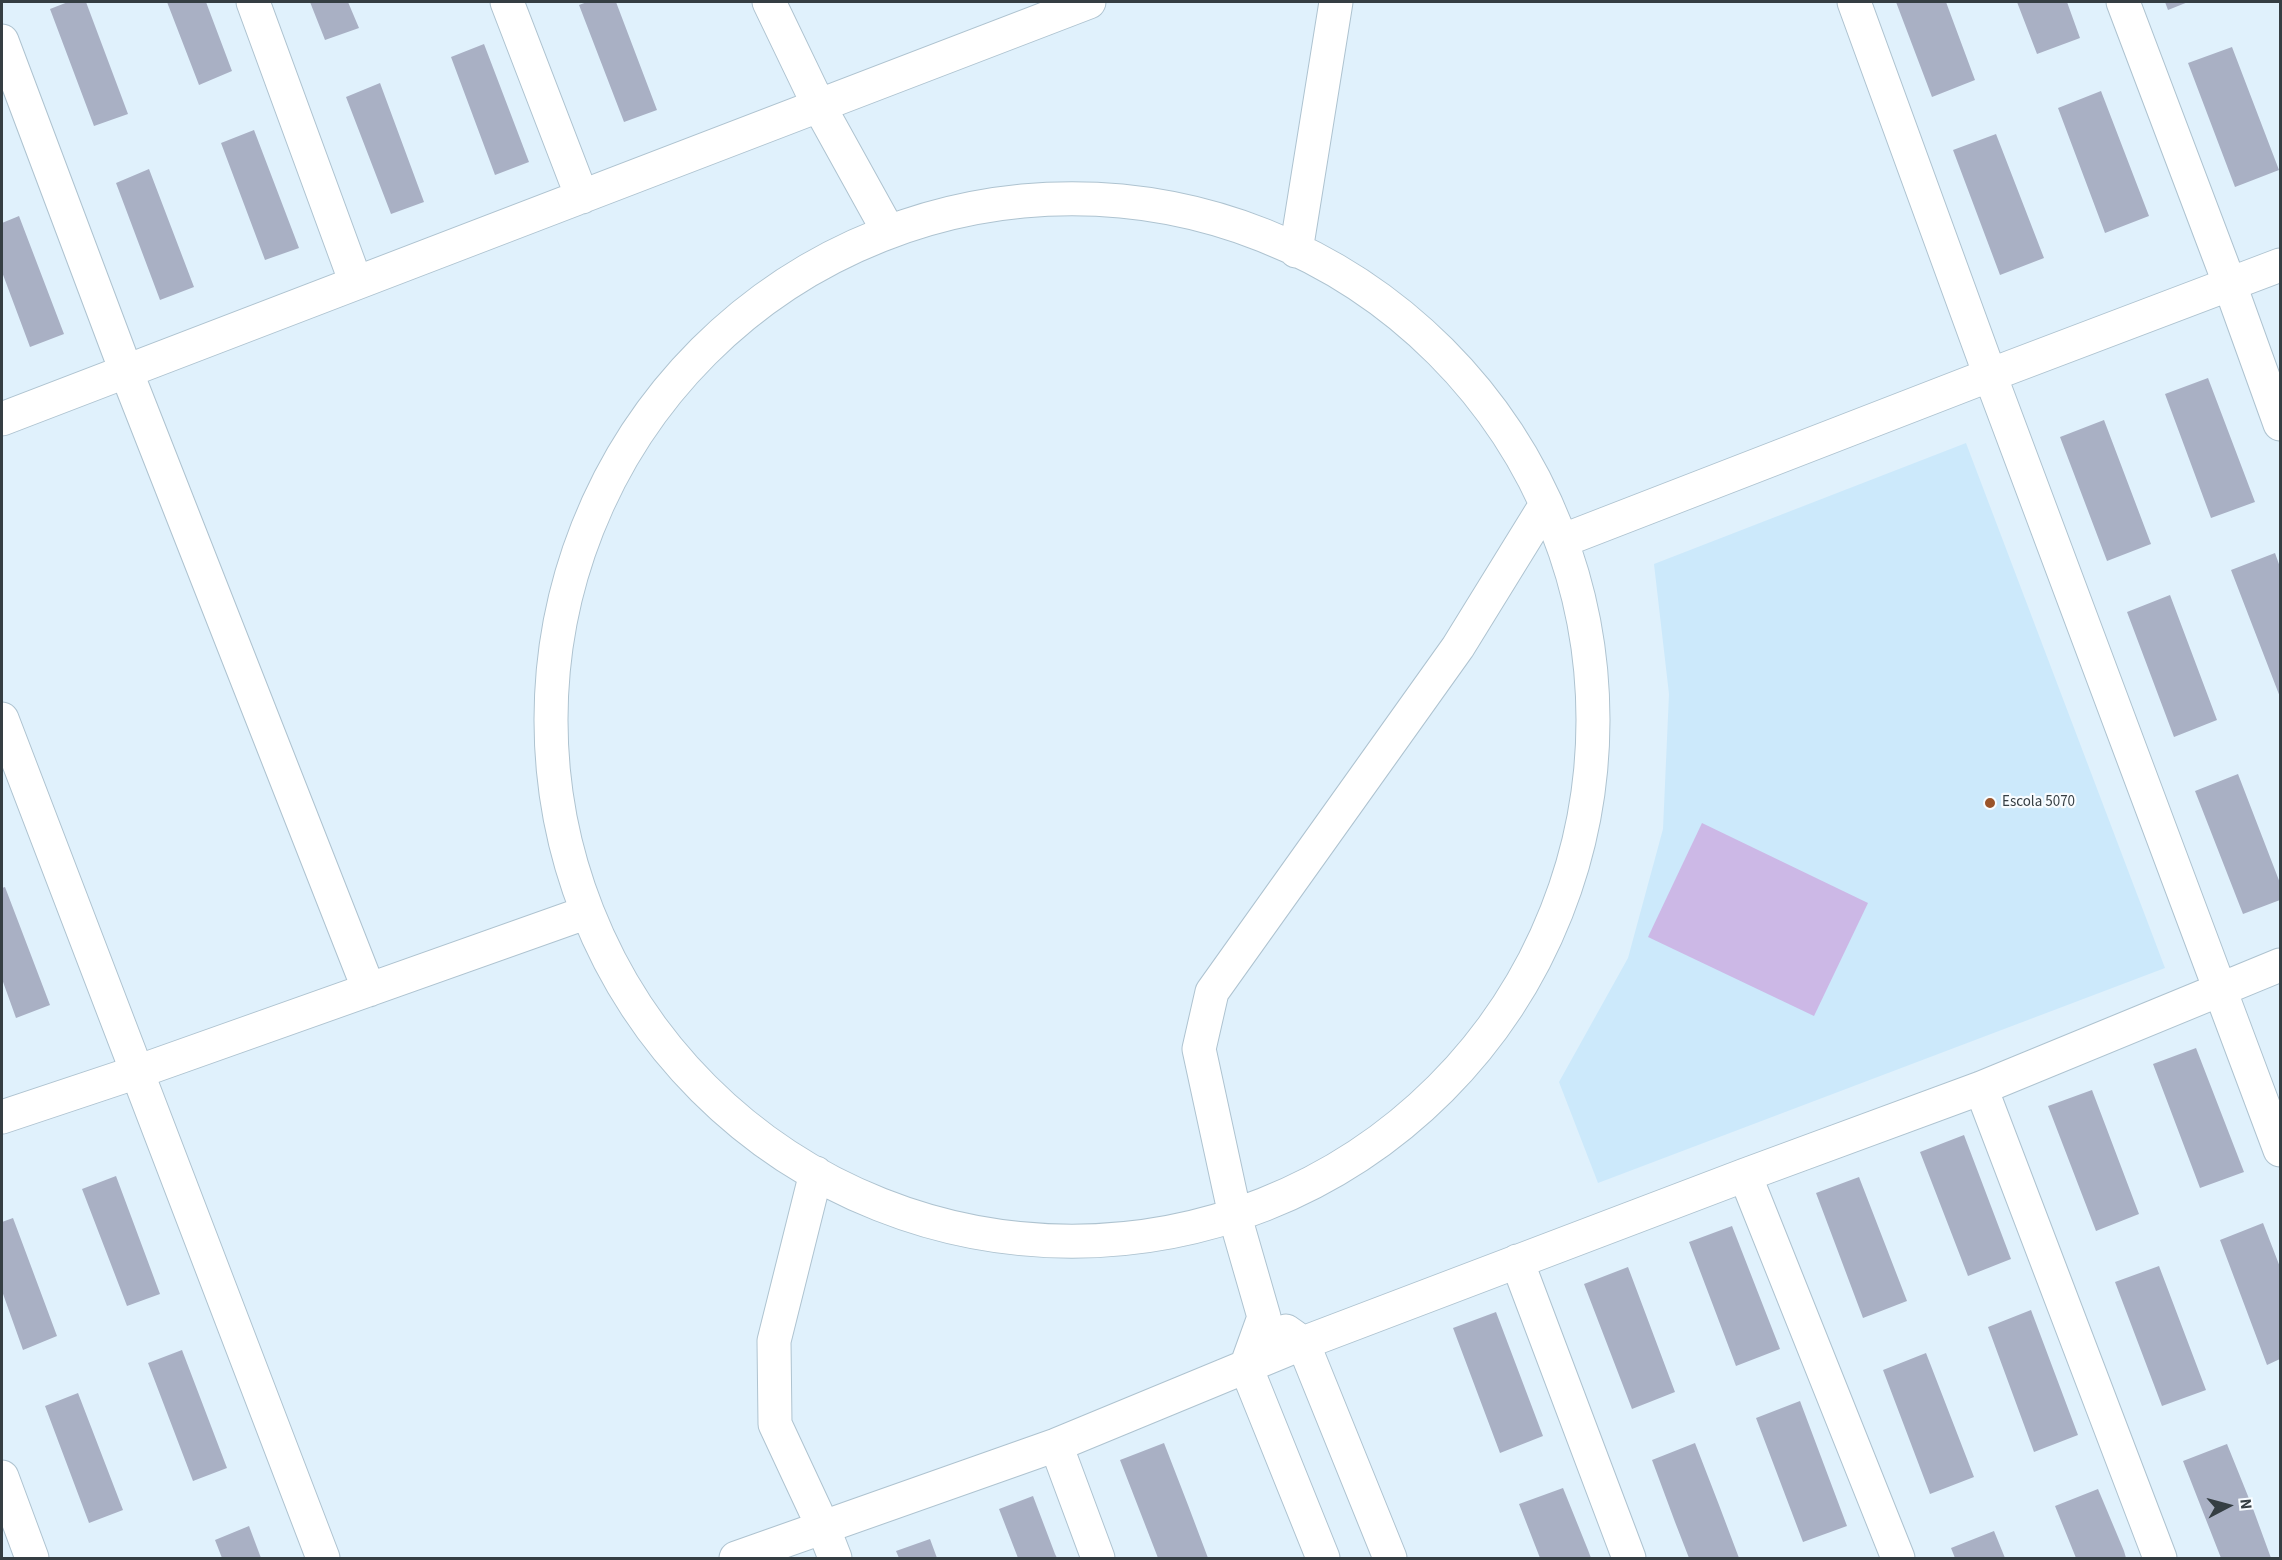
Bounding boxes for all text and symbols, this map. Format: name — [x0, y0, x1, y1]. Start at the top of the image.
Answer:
place label: Escola 5070 — [2002, 794, 2075, 812]
marker: Escola 5070 — [1983, 796, 1997, 810]
north arrow — [2198, 1476, 2258, 1536]
text: N — [2234, 1498, 2257, 1511]

